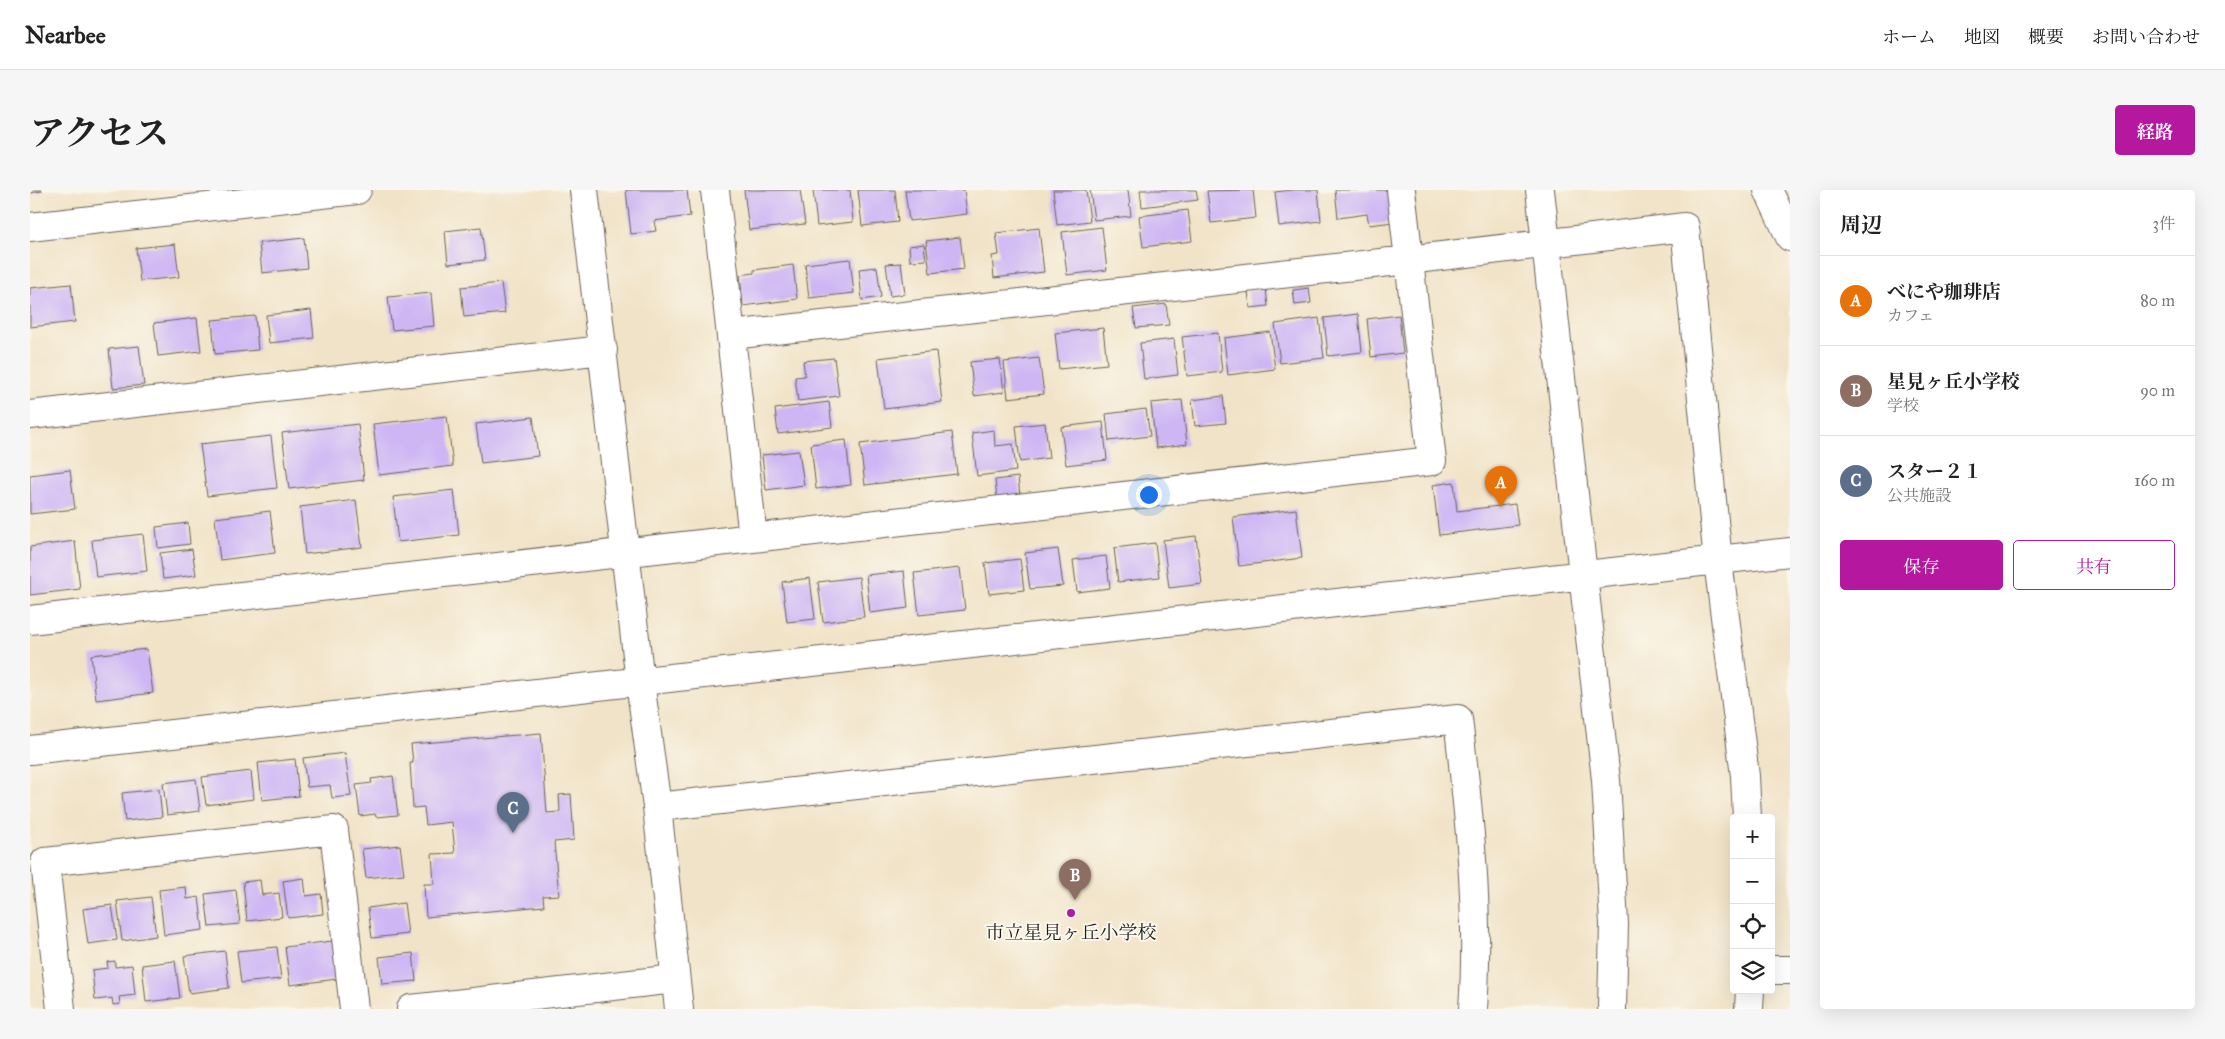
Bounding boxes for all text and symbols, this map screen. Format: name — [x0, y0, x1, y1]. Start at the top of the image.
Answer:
text: Nearbee — [25, 20, 106, 50]
text: ホーム — [1882, 26, 1936, 48]
text: 地図 — [1964, 26, 2000, 48]
text: 概要 — [2028, 26, 2064, 48]
text: お問い合わせ — [2092, 26, 2200, 48]
button: 経路 — [2115, 105, 2195, 155]
text: アクセス — [30, 112, 169, 155]
text: 周辺 — [1840, 212, 1882, 238]
text: 3件 — [2153, 214, 2175, 233]
text: べにや珈琲店 — [1887, 280, 2001, 303]
text: A — [1851, 291, 1861, 310]
text: 80 m — [2140, 291, 2175, 310]
text: カフェ — [1887, 306, 1934, 325]
text: 星見ヶ丘小学校 — [1887, 370, 2020, 393]
text: B — [1851, 381, 1861, 400]
text: 90 m — [2140, 381, 2175, 400]
text: 学校 — [1887, 396, 1919, 415]
text: スター２１ — [1887, 460, 1982, 483]
pin: A — [1485, 466, 1517, 507]
text: C — [1851, 471, 1861, 490]
text: 160 m — [2134, 471, 2175, 490]
your location — [1136, 482, 1162, 508]
text: 公共施設 — [1887, 486, 1951, 505]
button: 保存 — [1840, 540, 2003, 590]
button: 共有 — [2013, 540, 2175, 590]
pin: C — [497, 792, 529, 833]
map controls — [1730, 814, 1775, 994]
button: + — [1730, 814, 1775, 859]
pin: B — [1059, 859, 1091, 900]
button: − — [1730, 859, 1775, 904]
button: locate — [1730, 904, 1775, 949]
marker: 市立星見ヶ丘小学校 — [1065, 907, 1077, 919]
place label: 市立星見ヶ丘小学校 — [985, 921, 1157, 944]
button: layers — [1730, 949, 1775, 994]

